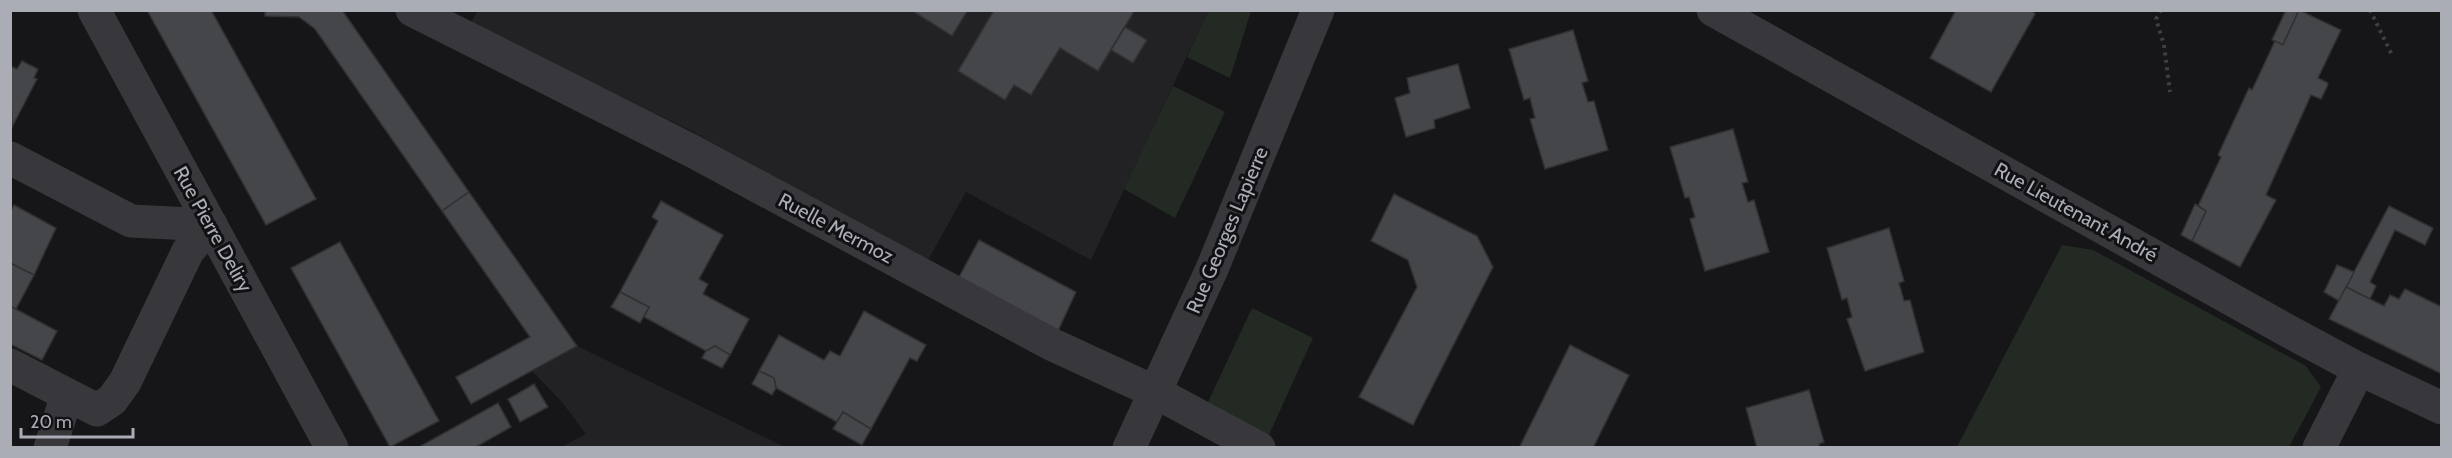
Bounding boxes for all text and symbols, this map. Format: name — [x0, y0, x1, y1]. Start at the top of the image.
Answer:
street label: Rue Georges Lapierre — [1181, 143, 1273, 317]
street label: Rue Lieutenant André — [1990, 157, 2162, 267]
street label: Rue Pierre Deliry — [169, 162, 257, 296]
street label: Ruelle Mermoz — [774, 188, 898, 268]
scale bar — [21, 401, 134, 439]
text: 20 m — [30, 411, 72, 433]

